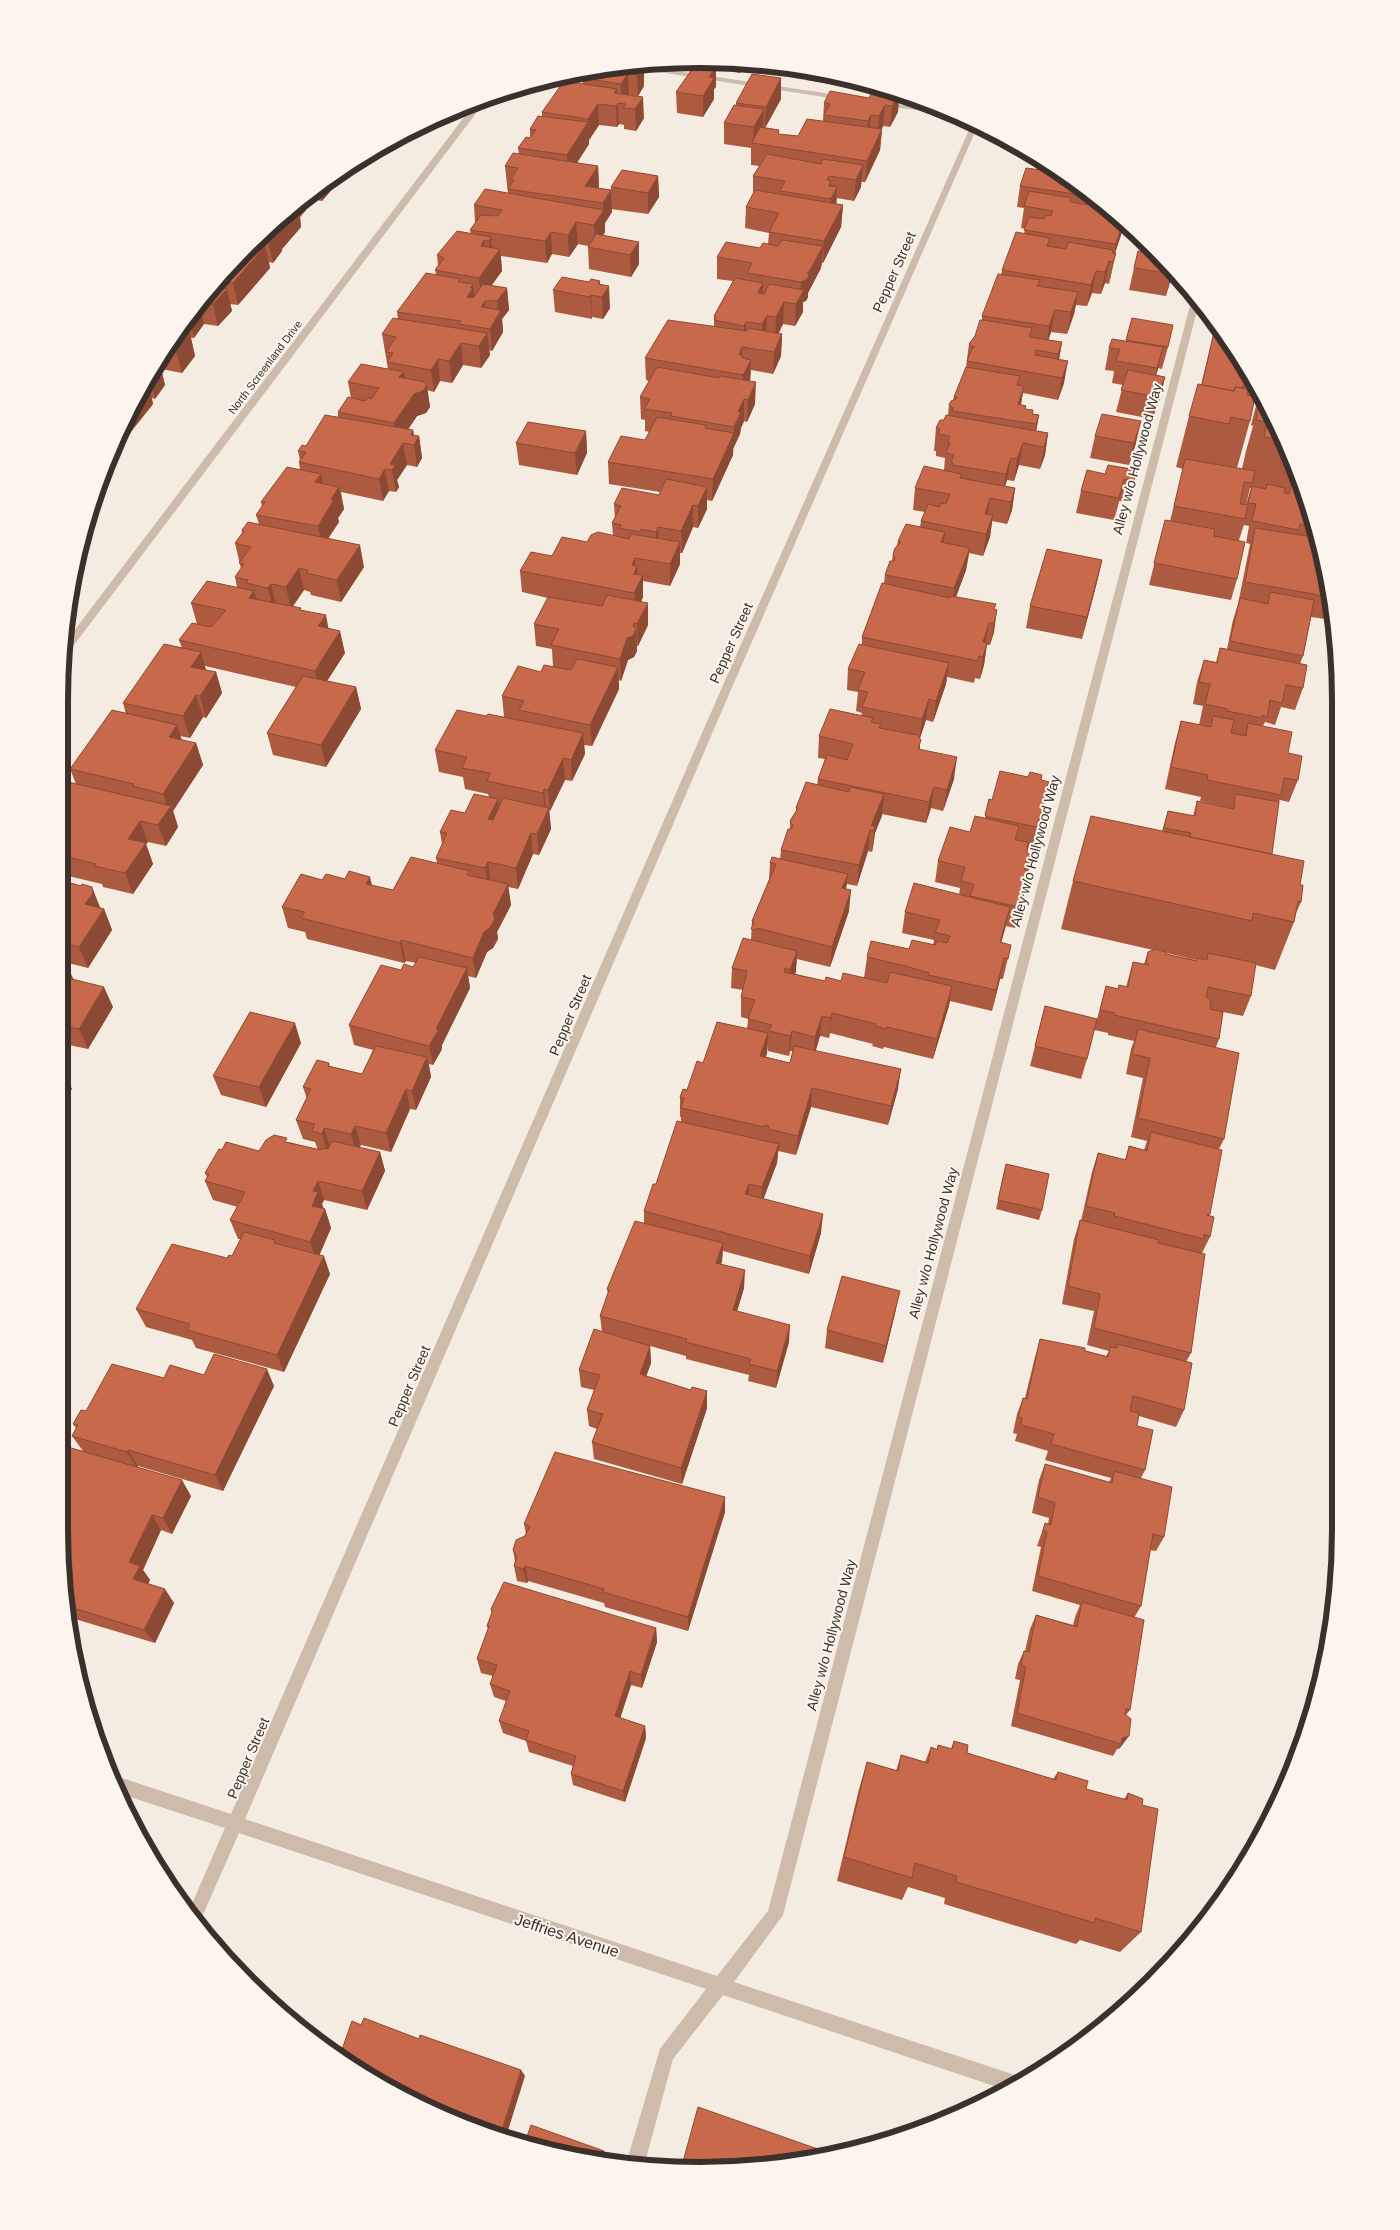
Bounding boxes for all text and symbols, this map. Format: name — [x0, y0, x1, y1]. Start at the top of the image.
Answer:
street label: Pepper Street — [869, 229, 919, 315]
street label: North Screenland Drive — [226, 318, 304, 416]
street label: Alley w/o Hollywood Way — [1109, 382, 1165, 536]
street label: Pepper Street — [706, 600, 756, 686]
street label: Alley w/o Hollywood Way — [1007, 774, 1063, 928]
street label: Pepper Street — [546, 972, 594, 1058]
street label: Alley w/o Hollywood Way — [905, 1166, 961, 1320]
street label: Pepper Street — [385, 1343, 433, 1429]
street label: Alley w/o Hollywood Way — [803, 1558, 859, 1712]
street label: Pepper Street — [224, 1715, 272, 1801]
street label: Jeffries Avenue — [512, 1911, 621, 1960]

